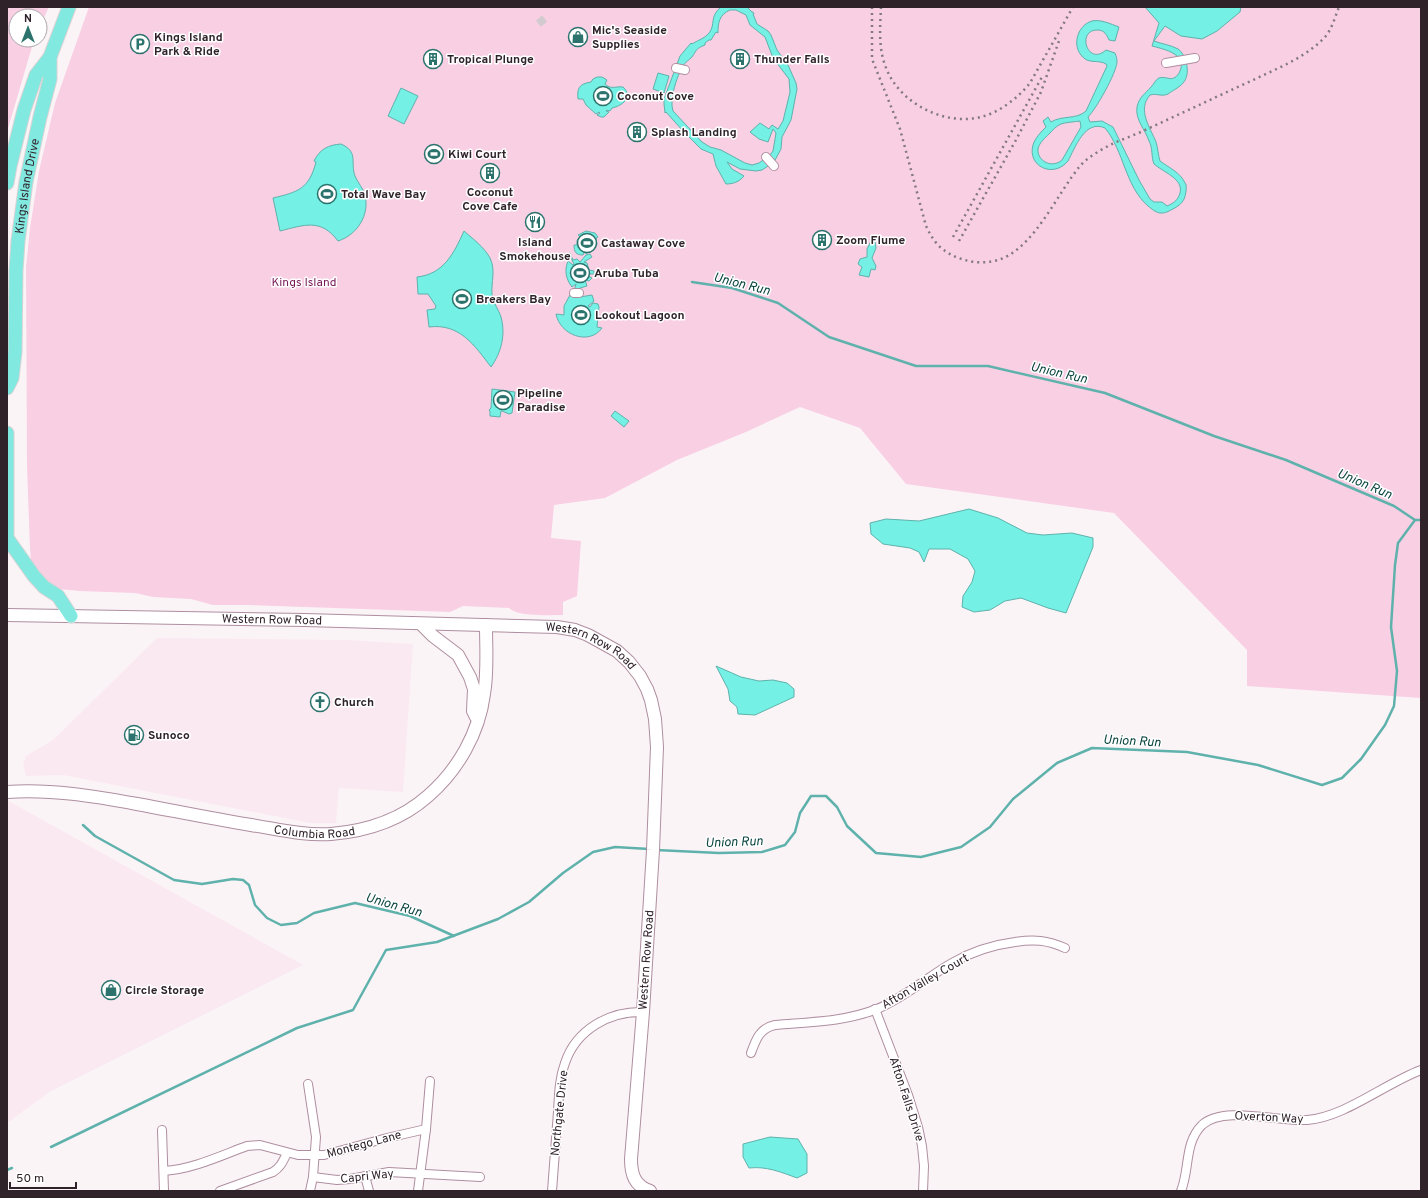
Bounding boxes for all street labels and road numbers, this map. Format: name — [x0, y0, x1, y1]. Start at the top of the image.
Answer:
street label: Kings Island Drive — [12, 137, 44, 235]
street label: Western Row Road — [222, 612, 322, 629]
street label: Western Row Road — [545, 620, 639, 673]
street label: Columbia Road — [272, 822, 357, 843]
street label: Western Row Road — [636, 909, 658, 1011]
street label: Afton Valley Court — [879, 950, 972, 1013]
street label: Afton Falls Drive — [885, 1055, 927, 1144]
street label: Northgate Drive — [548, 1069, 572, 1157]
street label: Overton Way — [1234, 1108, 1304, 1128]
street label: Montego Lane — [325, 1127, 403, 1163]
street label: Capri Way — [340, 1166, 395, 1188]

